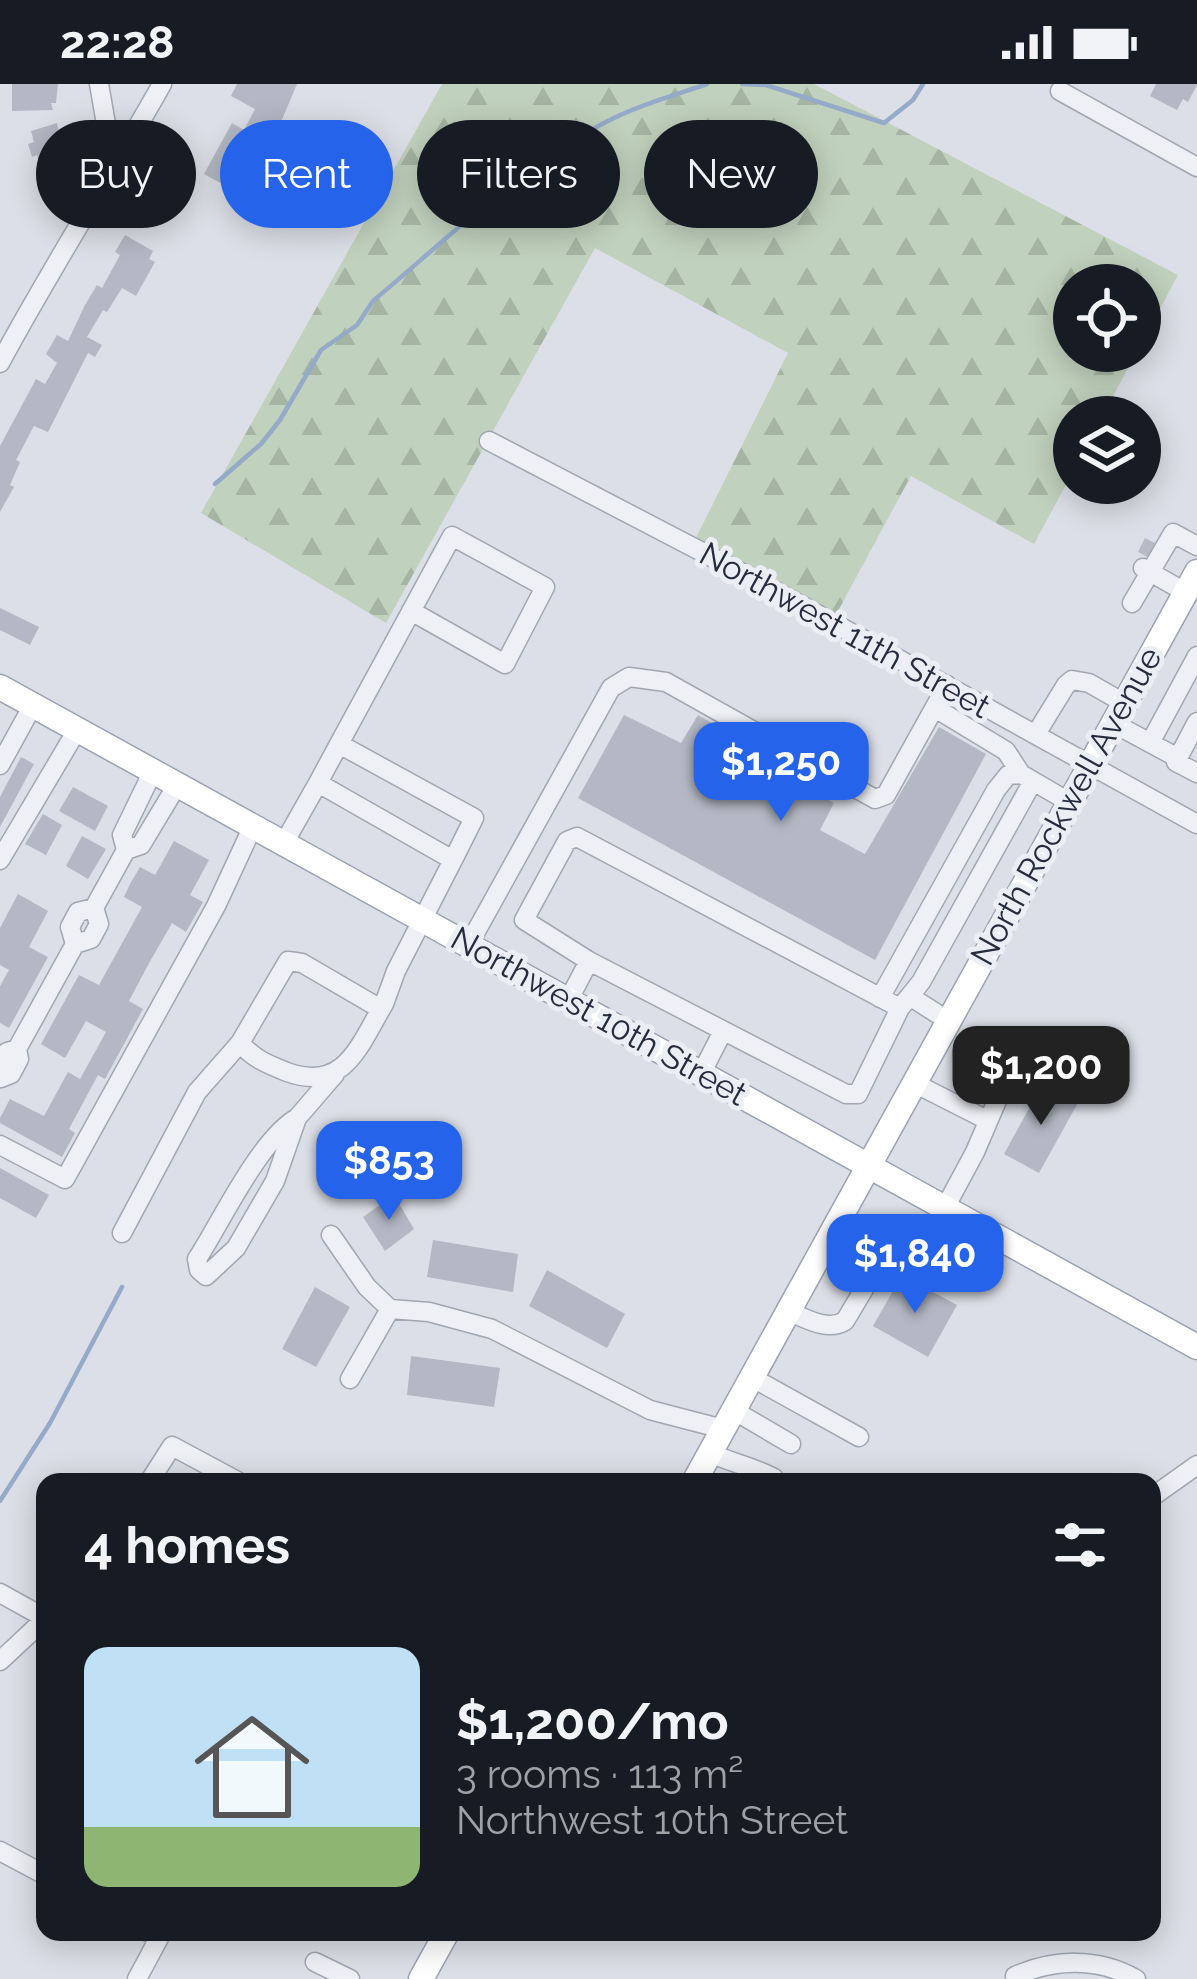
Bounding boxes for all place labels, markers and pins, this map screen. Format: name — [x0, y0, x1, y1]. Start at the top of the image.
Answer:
pin: $1,250 — [683, 722, 879, 824]
pin: $1,200 — [943, 1026, 1139, 1128]
pin: $853 — [318, 1121, 460, 1223]
pin: $1,840 — [817, 1214, 1013, 1316]

